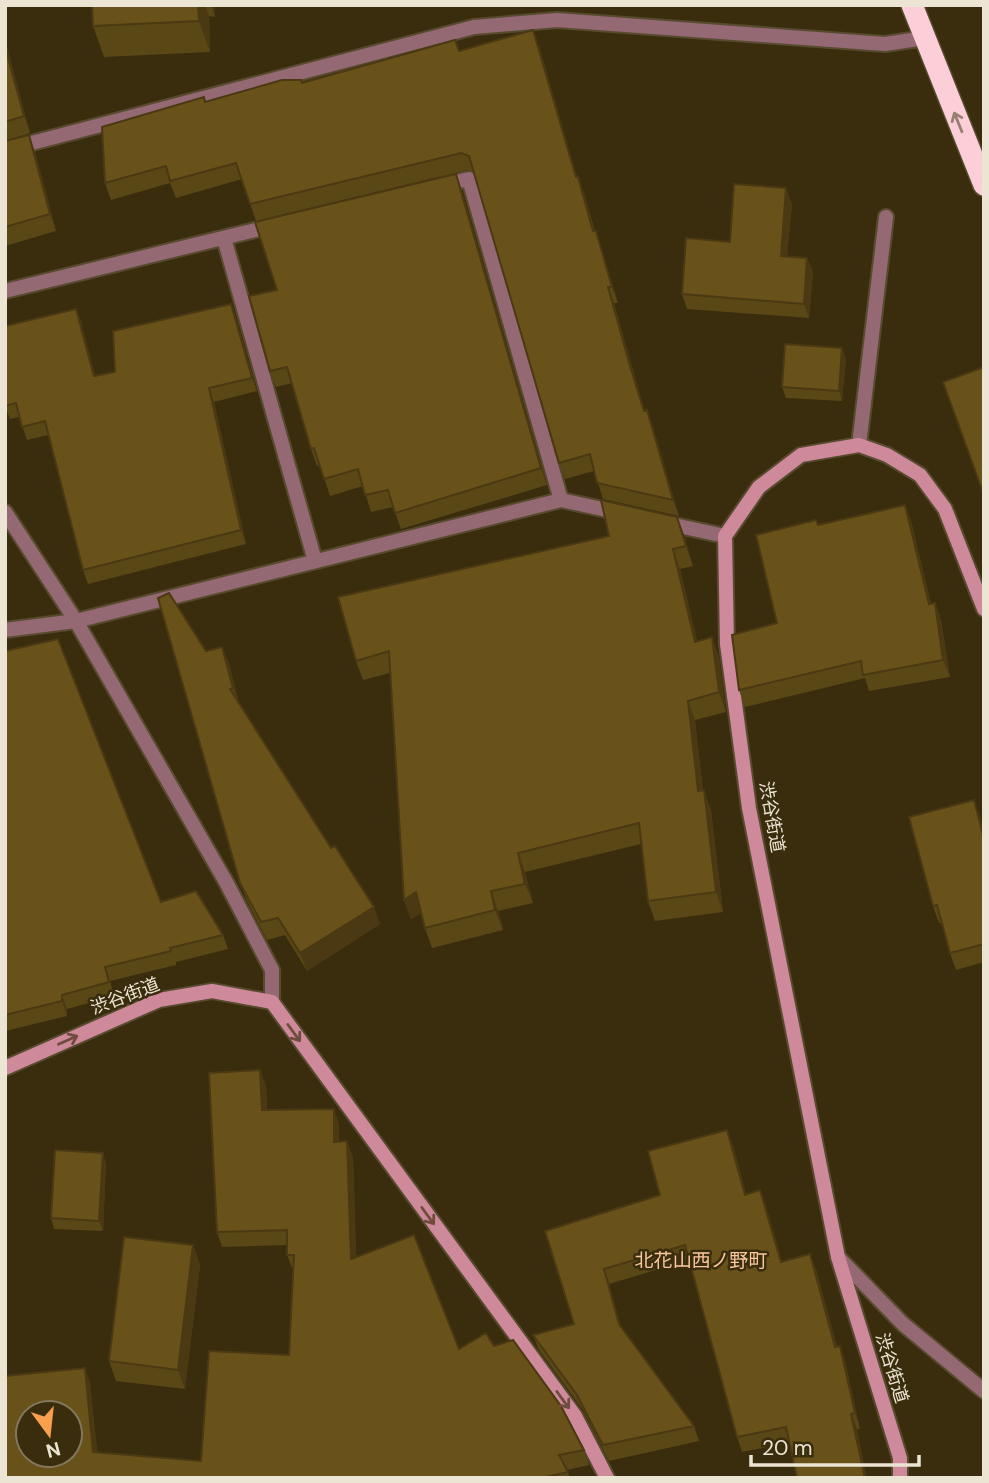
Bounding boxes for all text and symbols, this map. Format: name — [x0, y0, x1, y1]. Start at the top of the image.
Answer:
one-way arrow — [951, 111, 964, 133]
street label: 渋谷街道 — [754, 779, 790, 855]
street label: 渋谷街道 — [87, 972, 163, 1020]
one-way arrow — [286, 1023, 301, 1042]
one-way arrow — [56, 1033, 78, 1046]
one-way arrow — [421, 1206, 436, 1225]
district label: 北花山西ノ野町 — [634, 1248, 768, 1273]
street label: 渋谷街道 — [870, 1330, 914, 1406]
one-way arrow — [555, 1390, 570, 1409]
north arrow — [14, 1399, 84, 1469]
scale bar — [751, 1424, 919, 1468]
text: 20 m — [762, 1434, 813, 1462]
text: N — [43, 1436, 63, 1464]

